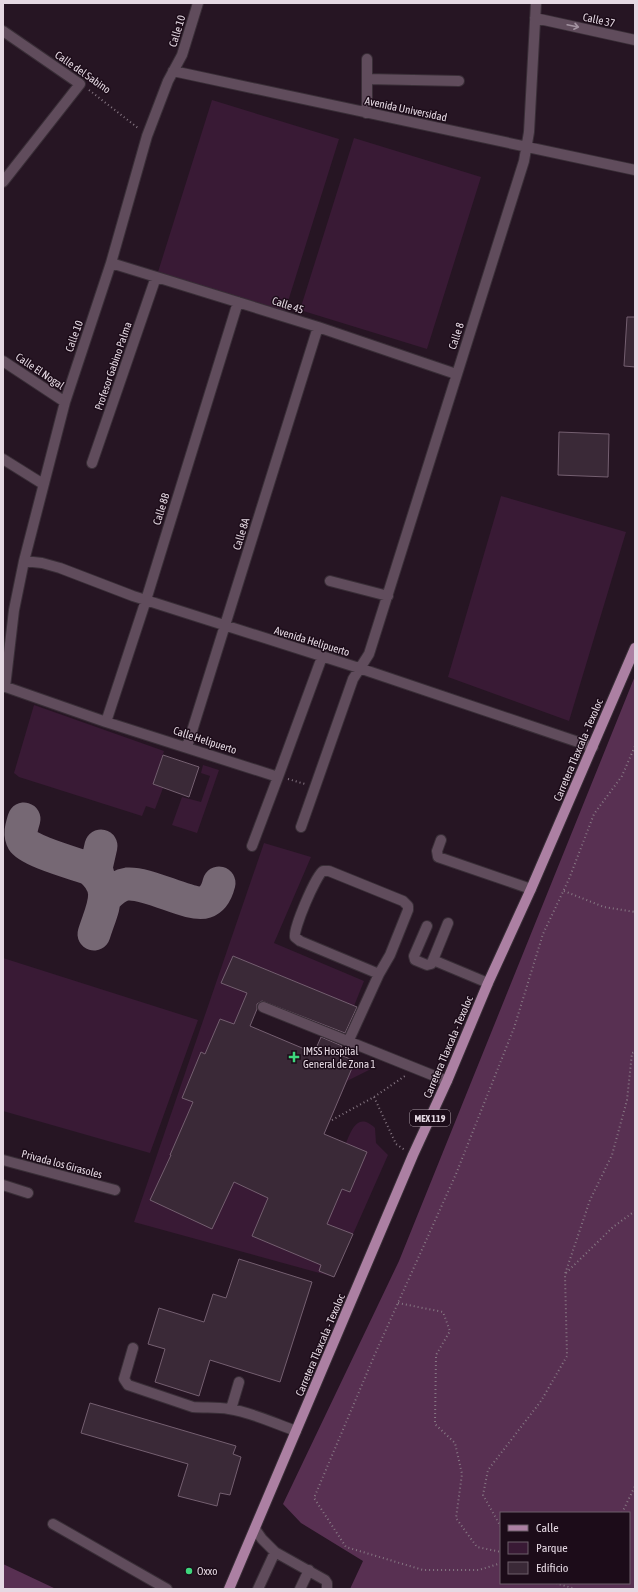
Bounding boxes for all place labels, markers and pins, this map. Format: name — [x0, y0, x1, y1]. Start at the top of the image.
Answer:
place label: IMSS Hospital General de Zona 1 — [303, 1045, 376, 1070]
marker: IMSS Hospital General de Zona 1 — [288, 1051, 300, 1063]
place label: Oxxo — [197, 1565, 217, 1577]
marker: Oxxo — [184, 1566, 194, 1576]

